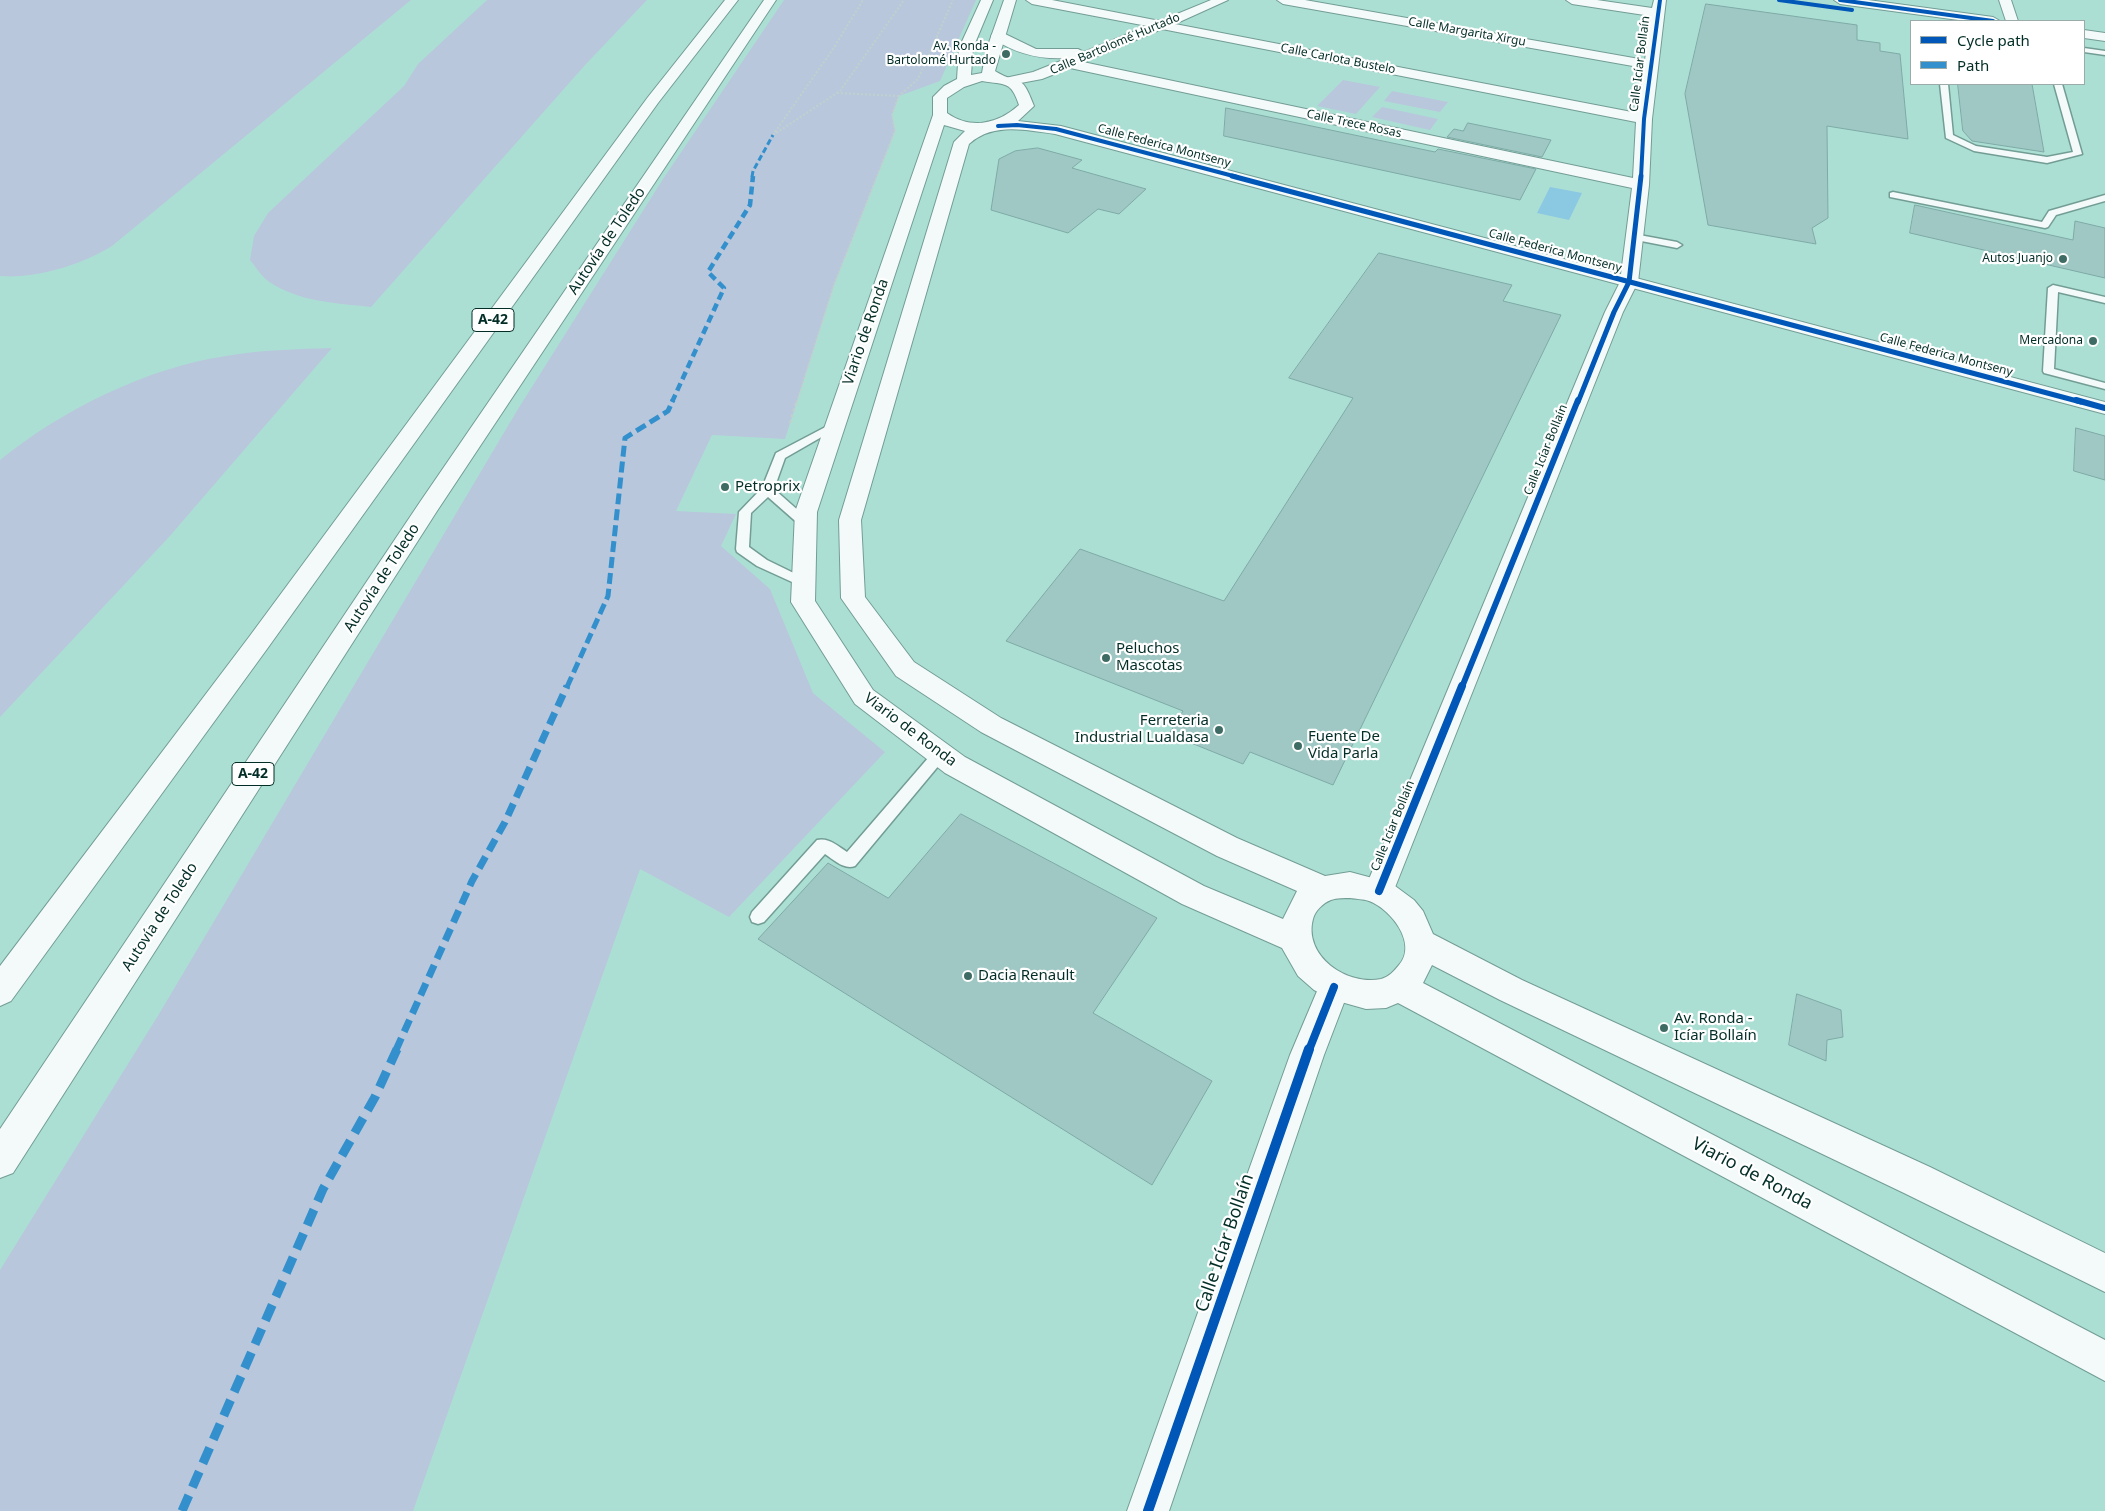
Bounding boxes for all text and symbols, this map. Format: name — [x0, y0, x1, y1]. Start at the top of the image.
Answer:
street label: Calle Bartolomé Hurtado — [1048, 10, 1182, 78]
street label: Calle Margarita Xirgu — [1407, 15, 1527, 49]
street label: Calle Icíar Bollaín — [1627, 15, 1653, 113]
legend — [1910, 20, 2085, 85]
text: Cycle path — [1957, 30, 2030, 50]
place label: Av. Ronda - Bartolomé Hurtado — [886, 40, 996, 68]
street label: Calle Carlota Bustelo — [1279, 41, 1397, 77]
marker: Av. Ronda - Bartolomé Hurtado — [1000, 48, 1012, 60]
text: Path — [1957, 55, 1989, 75]
street label: Calle Trece Rosas — [1305, 107, 1403, 141]
street label: Calle Federica Montseny — [1096, 121, 1232, 171]
street label: Autovía de Toledo — [564, 184, 650, 298]
street label: Calle Federica Montseny — [1487, 226, 1623, 276]
place label: Autos Juanjo — [1982, 252, 2053, 266]
marker: Autos Juanjo — [2057, 253, 2069, 265]
street label: Viario de Ronda — [839, 276, 893, 388]
road number: A-42 — [472, 308, 514, 332]
street label: Calle Federica Montseny — [1878, 330, 2014, 380]
place label: Mercadona — [2019, 334, 2083, 348]
marker: Mercadona — [2087, 335, 2099, 347]
street label: Calle Icíar Bollaín — [1521, 403, 1571, 497]
place label: Petroprix — [735, 478, 800, 496]
marker: Petroprix — [719, 481, 731, 493]
street label: Autovía de Toledo — [340, 521, 424, 635]
place label: Peluchos Mascotas — [1116, 640, 1182, 675]
marker: Peluchos Mascotas — [1100, 652, 1112, 664]
street label: Viario de Ronda — [860, 689, 960, 771]
place label: Ferreteria Industrial Lualdasa — [1075, 712, 1209, 747]
marker: Ferreteria Industrial Lualdasa — [1213, 724, 1225, 736]
place label: Fuente De Vida Parla — [1308, 728, 1380, 763]
marker: Fuente De Vida Parla — [1292, 740, 1304, 752]
road number: A-42 — [232, 762, 274, 786]
street label: Calle Icíar Bollaín — [1368, 779, 1418, 873]
street label: Autovía de Toledo — [118, 860, 202, 974]
place label: Dacia Renault — [978, 967, 1075, 985]
marker: Dacia Renault — [962, 970, 974, 982]
place label: Av. Ronda - Icíar Bollaín — [1674, 1010, 1757, 1045]
marker: Av. Ronda - Icíar Bollaín — [1658, 1022, 1670, 1034]
street label: Viario de Ronda — [1688, 1133, 1816, 1215]
street label: Calle Icíar Bollaín — [1191, 1171, 1259, 1315]

